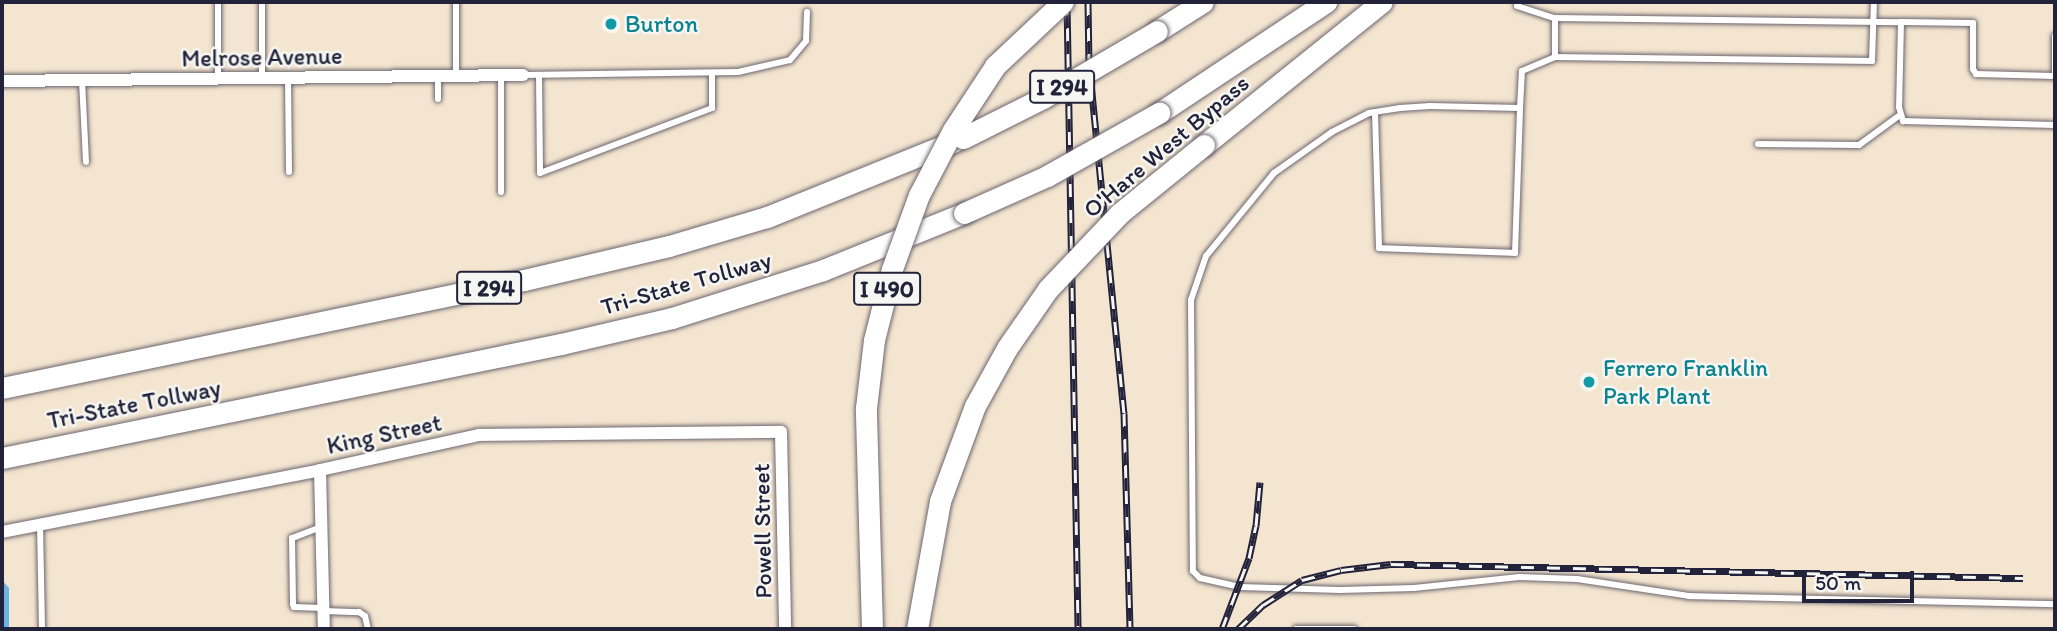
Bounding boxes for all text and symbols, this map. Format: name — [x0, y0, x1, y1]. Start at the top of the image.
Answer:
place label: Burton — [625, 10, 698, 38]
marker: Burton — [603, 16, 619, 32]
street label: Melrose Avenue — [181, 41, 343, 73]
road number: I 294 — [1029, 68, 1095, 106]
street label: O'Hare West Bypass — [1078, 69, 1254, 223]
street label: Tri-State Tollway — [599, 245, 773, 321]
road number: I 294 — [456, 268, 522, 308]
road number: I 490 — [852, 270, 922, 308]
place label: Ferrero Franklin Park Plant — [1603, 354, 1768, 410]
street label: Tri-State Tollway — [46, 373, 222, 435]
marker: Ferrero Franklin Park Plant — [1581, 374, 1597, 390]
street label: King Street — [324, 408, 444, 460]
street label: Powell Street — [746, 463, 778, 599]
scale bar — [1805, 558, 1917, 602]
text: 50 m — [1815, 570, 1861, 595]

